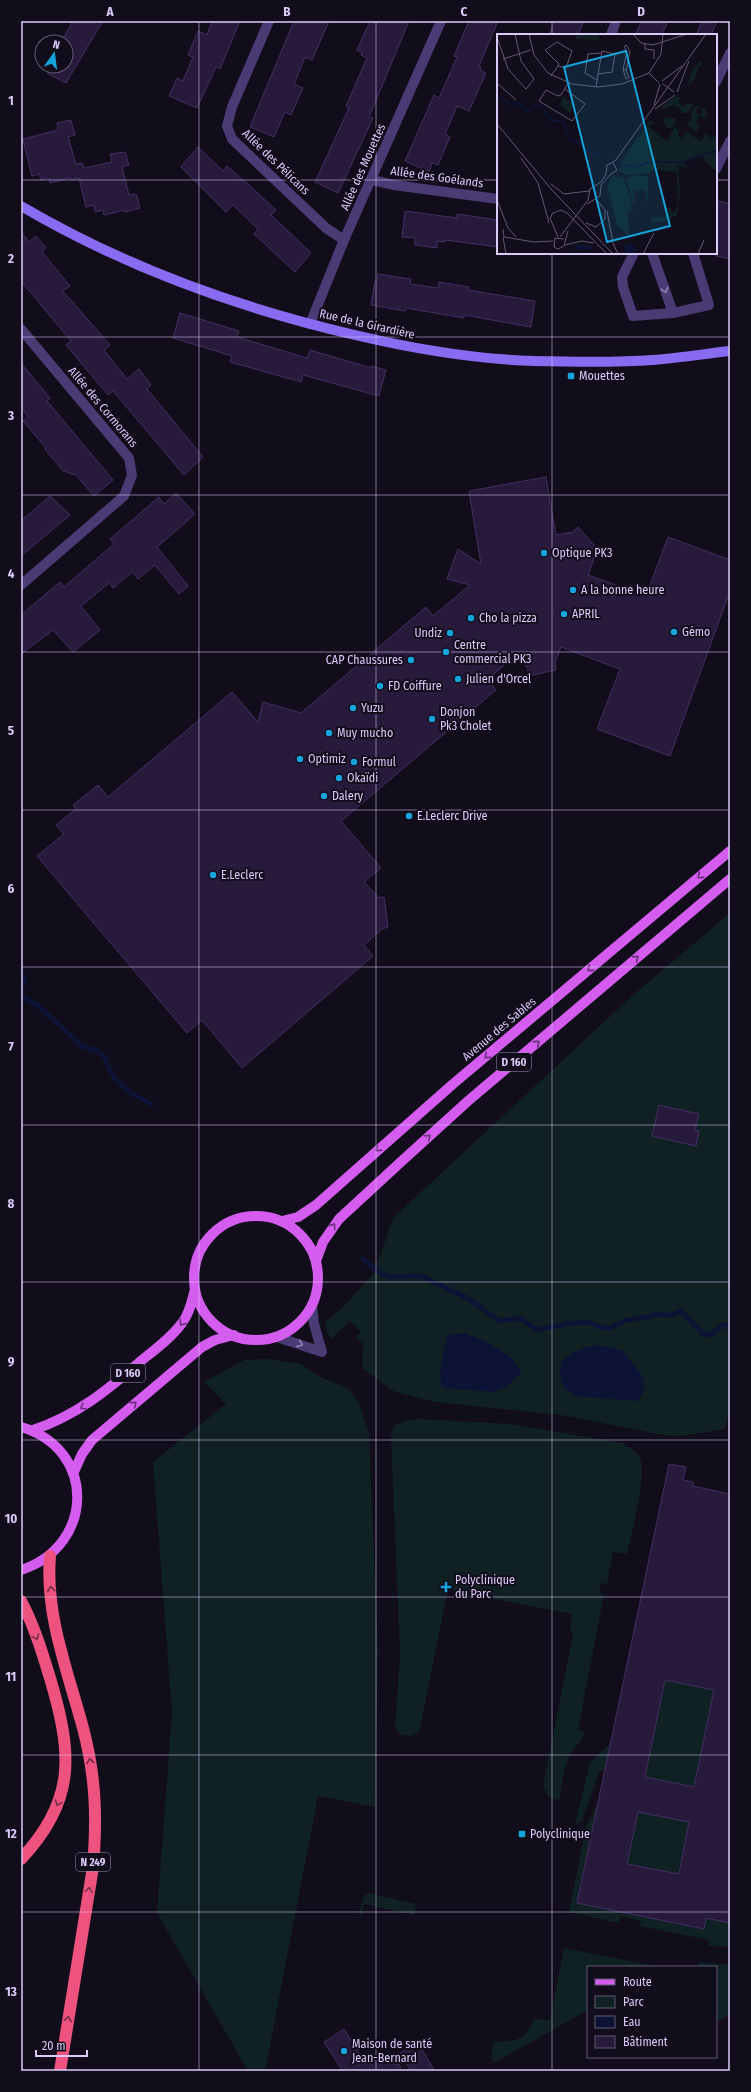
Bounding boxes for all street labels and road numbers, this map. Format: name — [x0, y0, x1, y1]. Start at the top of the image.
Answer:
street label: Allée des Mouettes — [338, 122, 388, 212]
street label: Allée des Pélicans — [240, 126, 312, 198]
street label: Allée des Goélands — [390, 164, 484, 190]
street label: Rue de la Girardière — [318, 306, 416, 342]
street label: Allée des Cormorans — [65, 364, 141, 450]
street label: Avenue des Sables — [459, 994, 539, 1064]
road number: D 160 — [497, 1053, 531, 1071]
road number: D 160 — [111, 1364, 145, 1382]
road number: N 249 — [76, 1853, 110, 1871]

